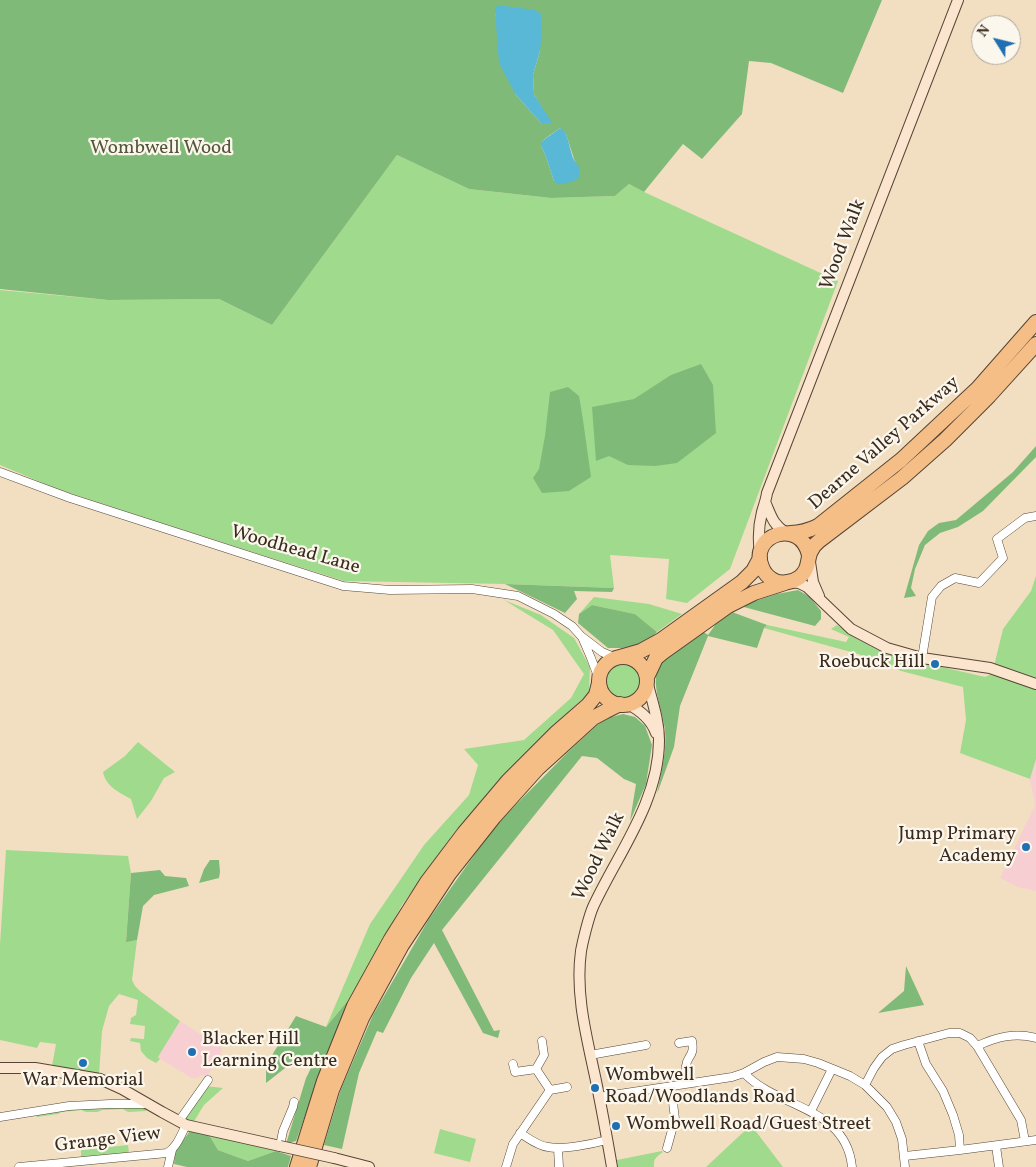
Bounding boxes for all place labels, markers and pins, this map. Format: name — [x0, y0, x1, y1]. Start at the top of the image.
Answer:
place label: Roebuck Hill — [819, 653, 925, 675]
marker: Roebuck Hill — [929, 658, 941, 670]
place label: Jump Primary Academy — [898, 825, 1016, 869]
marker: Jump Primary Academy — [1020, 841, 1032, 853]
place label: Blacker Hill Learning Centre — [202, 1030, 337, 1074]
marker: Blacker Hill Learning Centre — [186, 1046, 198, 1058]
marker: War Memorial — [77, 1057, 89, 1069]
place label: Wombwell Road/Woodlands Road — [605, 1066, 795, 1110]
place label: War Memorial — [22, 1071, 144, 1093]
marker: Wombwell Road/Woodlands Road — [589, 1082, 601, 1094]
place label: Wombwell Road/Guest Street — [626, 1115, 871, 1137]
marker: Wombwell Road/Guest Street — [610, 1120, 622, 1132]

